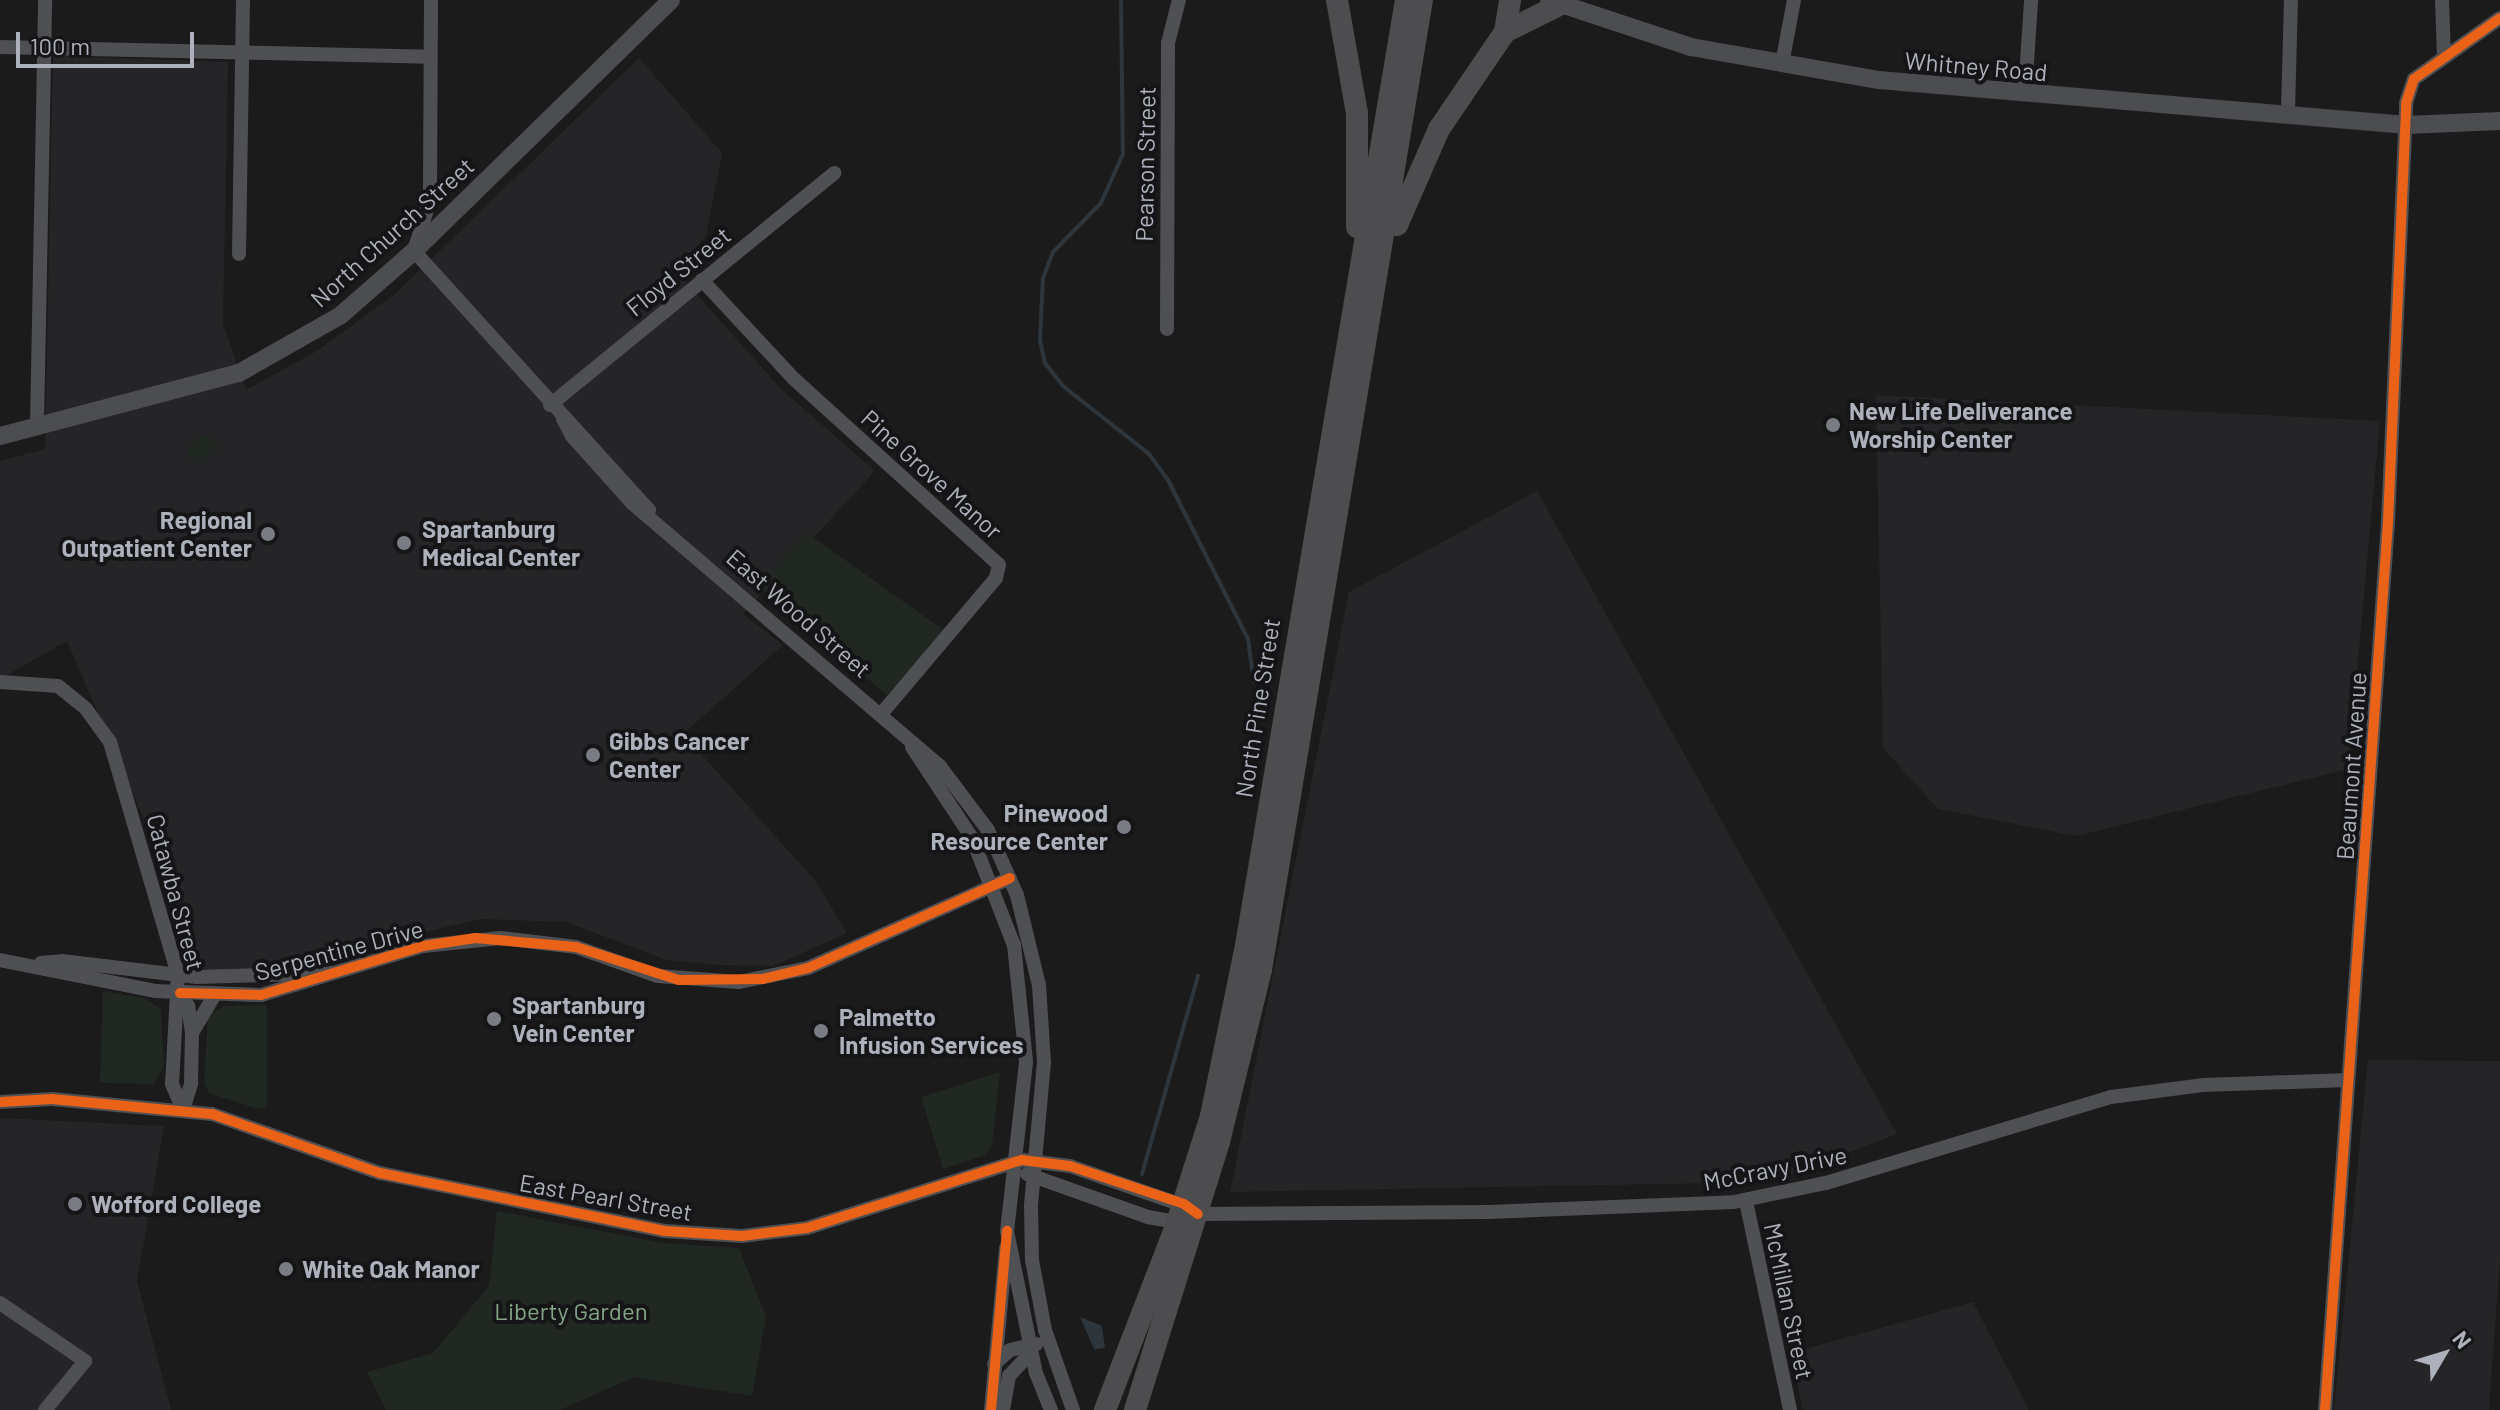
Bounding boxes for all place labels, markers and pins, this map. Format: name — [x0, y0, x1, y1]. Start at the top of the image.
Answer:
place label: New Life Deliverance Worship Center — [1849, 397, 2073, 453]
marker: New Life Deliverance Worship Center — [1824, 416, 1842, 434]
place label: Regional Outpatient Center — [61, 506, 252, 562]
place label: Spartanburg Medical Center — [422, 515, 580, 571]
marker: Regional Outpatient Center — [259, 525, 277, 543]
marker: Spartanburg Medical Center — [393, 532, 415, 554]
place label: Gibbs Cancer Center — [609, 727, 749, 783]
marker: Gibbs Cancer Center — [584, 746, 602, 764]
place label: Pinewood Resource Center — [930, 799, 1108, 855]
marker: Pinewood Resource Center — [1115, 818, 1133, 836]
place label: Spartanburg Vein Center — [512, 991, 645, 1047]
place label: Palmetto Infusion Services — [839, 1003, 1023, 1059]
marker: Spartanburg Vein Center — [483, 1008, 505, 1030]
marker: Palmetto Infusion Services — [810, 1020, 832, 1042]
place label: Wofford College — [91, 1190, 261, 1218]
marker: Wofford College — [66, 1195, 84, 1213]
place label: White Oak Manor — [302, 1255, 480, 1283]
marker: White Oak Manor — [277, 1260, 295, 1278]

